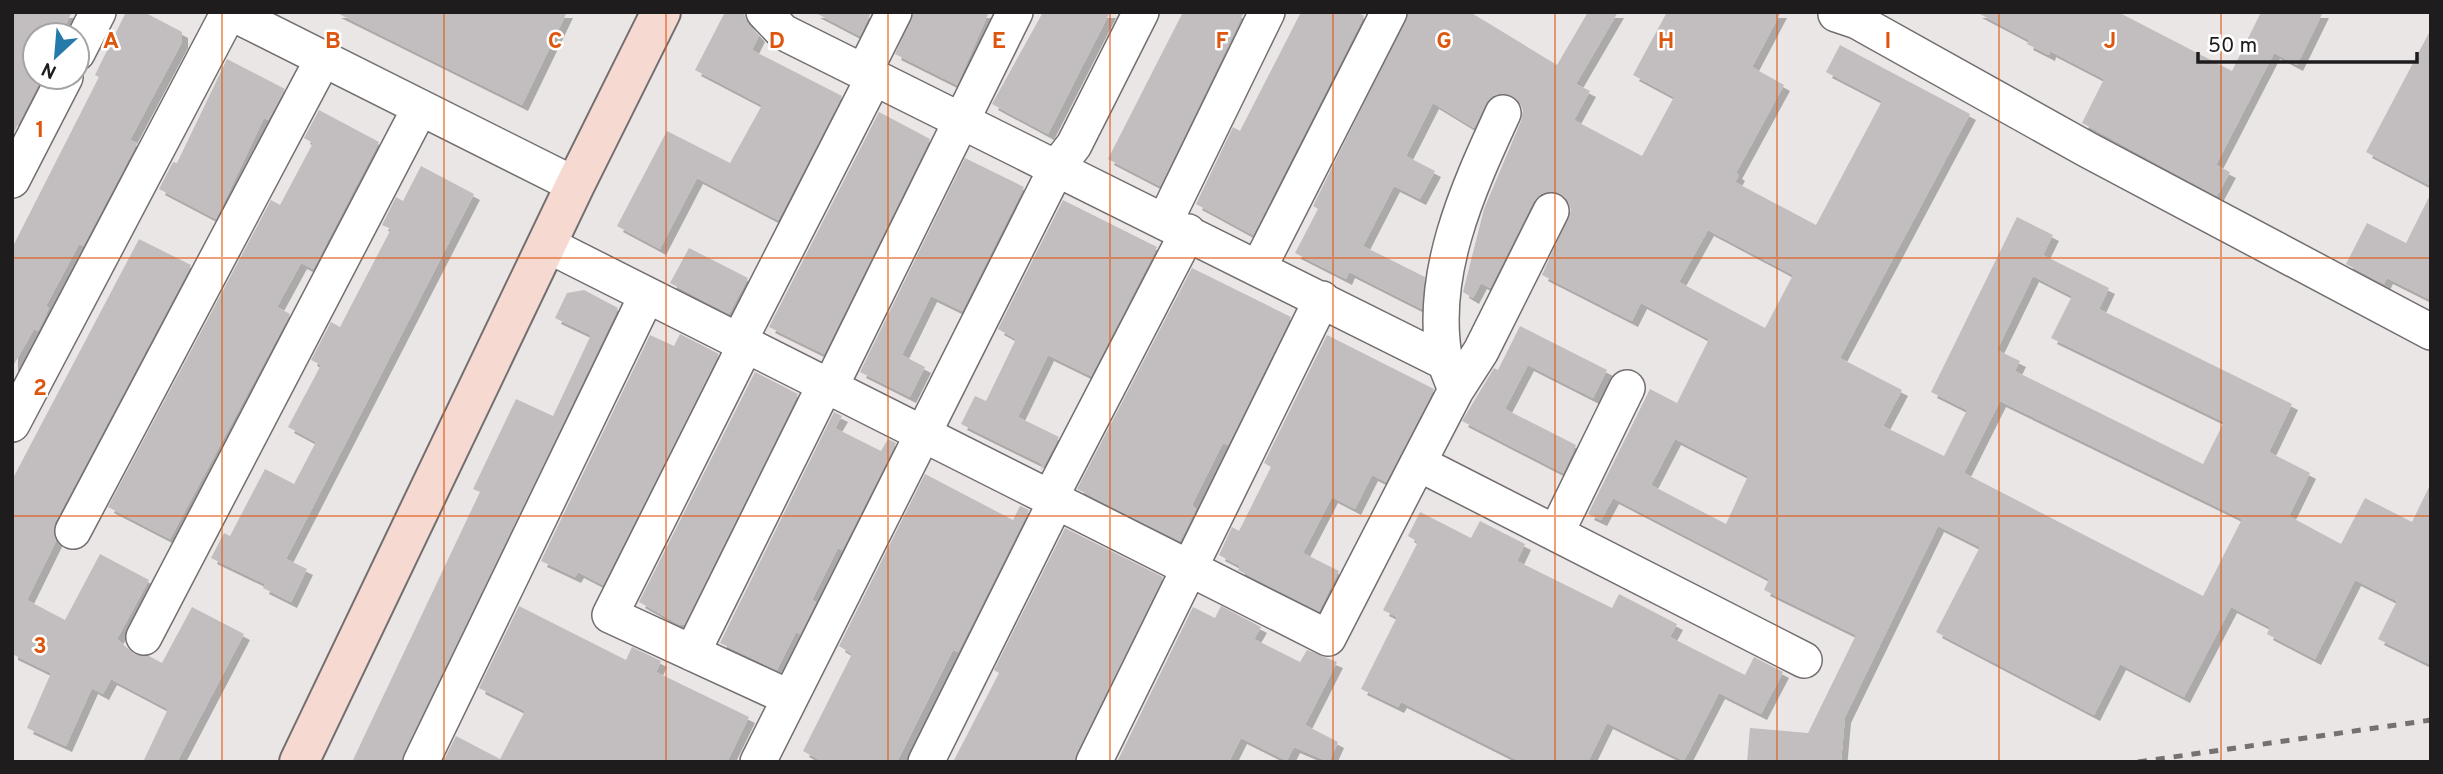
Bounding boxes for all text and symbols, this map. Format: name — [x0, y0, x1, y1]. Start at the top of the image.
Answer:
north arrow — [21, 21, 91, 91]
scale bar — [2198, 21, 2417, 65]
text: A — [103, 28, 119, 57]
text: B — [325, 28, 341, 57]
text: C — [548, 28, 562, 57]
text: D — [769, 28, 785, 57]
text: E — [992, 28, 1006, 57]
text: F — [1215, 28, 1229, 57]
text: G — [1436, 28, 1452, 57]
text: H — [1658, 28, 1674, 57]
text: I — [1885, 28, 1891, 57]
text: J — [2104, 28, 2116, 57]
text: 50 m — [2208, 33, 2257, 60]
text: N — [38, 56, 61, 83]
text: 1 — [35, 117, 45, 146]
text: 2 — [33, 375, 47, 404]
text: 3 — [33, 633, 47, 662]

